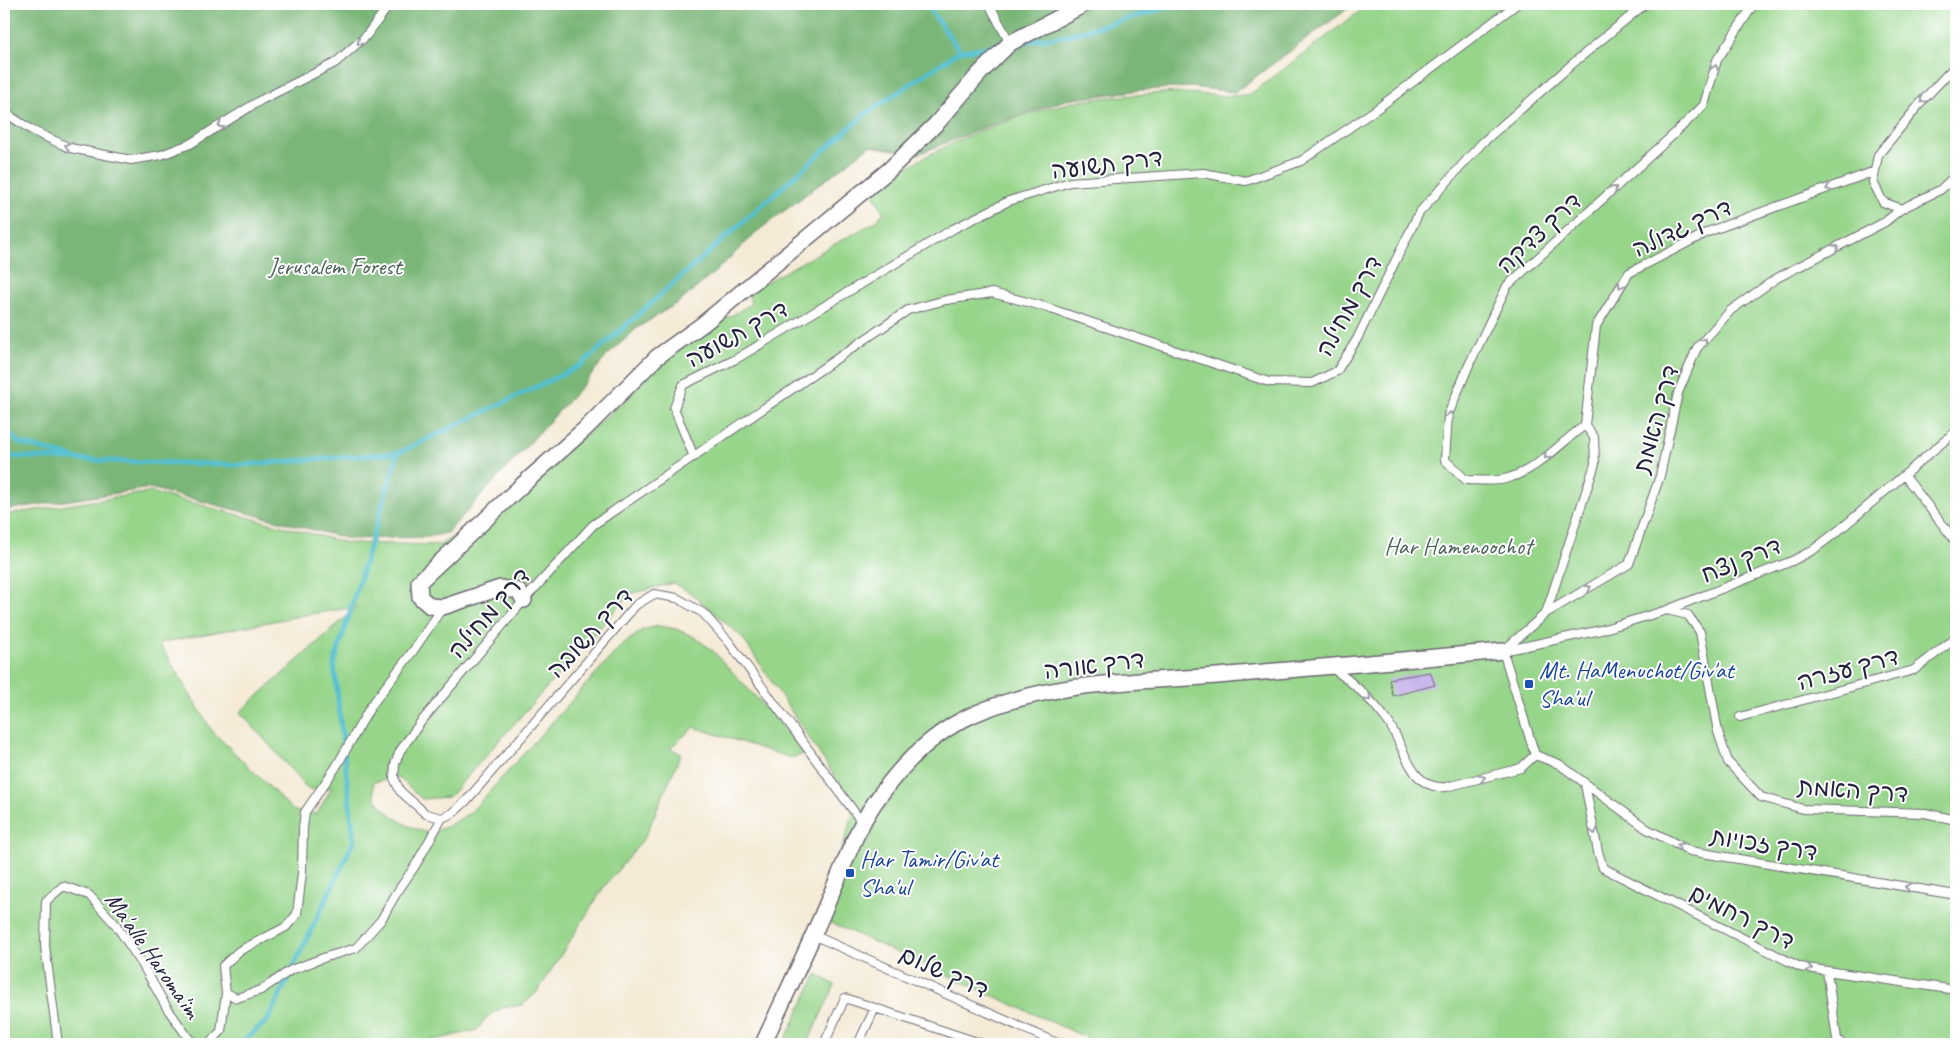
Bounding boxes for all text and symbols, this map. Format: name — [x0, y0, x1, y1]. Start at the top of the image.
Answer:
one-way arrow — [356, 36, 365, 45]
one-way arrow — [1709, 64, 1719, 72]
one-way arrow — [1920, 95, 1929, 104]
one-way arrow — [217, 119, 226, 128]
one-way arrow — [64, 142, 73, 152]
street label: דרך תשועה — [1049, 142, 1165, 186]
one-way arrow — [1825, 182, 1834, 192]
street label: דרך צדקה — [1490, 186, 1588, 280]
one-way arrow — [1608, 186, 1617, 195]
street label: דרך גדולה — [1627, 192, 1737, 264]
one-way arrow — [1830, 245, 1839, 255]
street label: דרך מחילה — [1309, 250, 1389, 362]
park label: Jerusalem Forest — [267, 251, 404, 281]
one-way arrow — [1618, 280, 1628, 289]
street label: דרך תשועה — [681, 294, 793, 374]
one-way arrow — [1698, 337, 1707, 346]
street label: דרך האמת — [1626, 362, 1686, 478]
one-way arrow — [1444, 410, 1455, 419]
one-way arrow — [1544, 450, 1553, 459]
street label: דרך נצח — [1696, 530, 1786, 590]
park label: Har Hamenoochot — [1384, 531, 1535, 561]
street label: דרך מחילה — [441, 561, 537, 665]
street label: דרך תשובה — [540, 581, 640, 685]
one-way arrow — [1582, 585, 1591, 595]
street label: דרך עזרה — [1794, 641, 1902, 697]
street label: דרך אורה — [1042, 644, 1146, 686]
place label: Mt. HaMenuchot/Giv'at Sha'ul — [1539, 655, 1736, 713]
marker: Mt. HaMenuchot/Giv'at Sha'ul — [1523, 678, 1535, 690]
one-way arrow — [1362, 693, 1371, 702]
street label: דרך האמת — [1795, 771, 1909, 809]
one-way arrow — [1478, 773, 1487, 784]
street label: דרך זכויות — [1706, 820, 1820, 867]
one-way arrow — [1588, 827, 1599, 836]
one-way arrow — [1676, 842, 1685, 852]
place label: Har Tamir/Giv'at Sha'ul — [860, 844, 1000, 902]
marker: Har Tamir/Giv'at Sha'ul — [844, 867, 856, 879]
street label: דרך רחמים — [1684, 878, 1800, 956]
one-way arrow — [1904, 882, 1913, 892]
street label: Ma'alle Haroma'im — [99, 886, 209, 1026]
street label: דרך שלום — [895, 939, 993, 1005]
one-way arrow — [1806, 962, 1814, 973]

